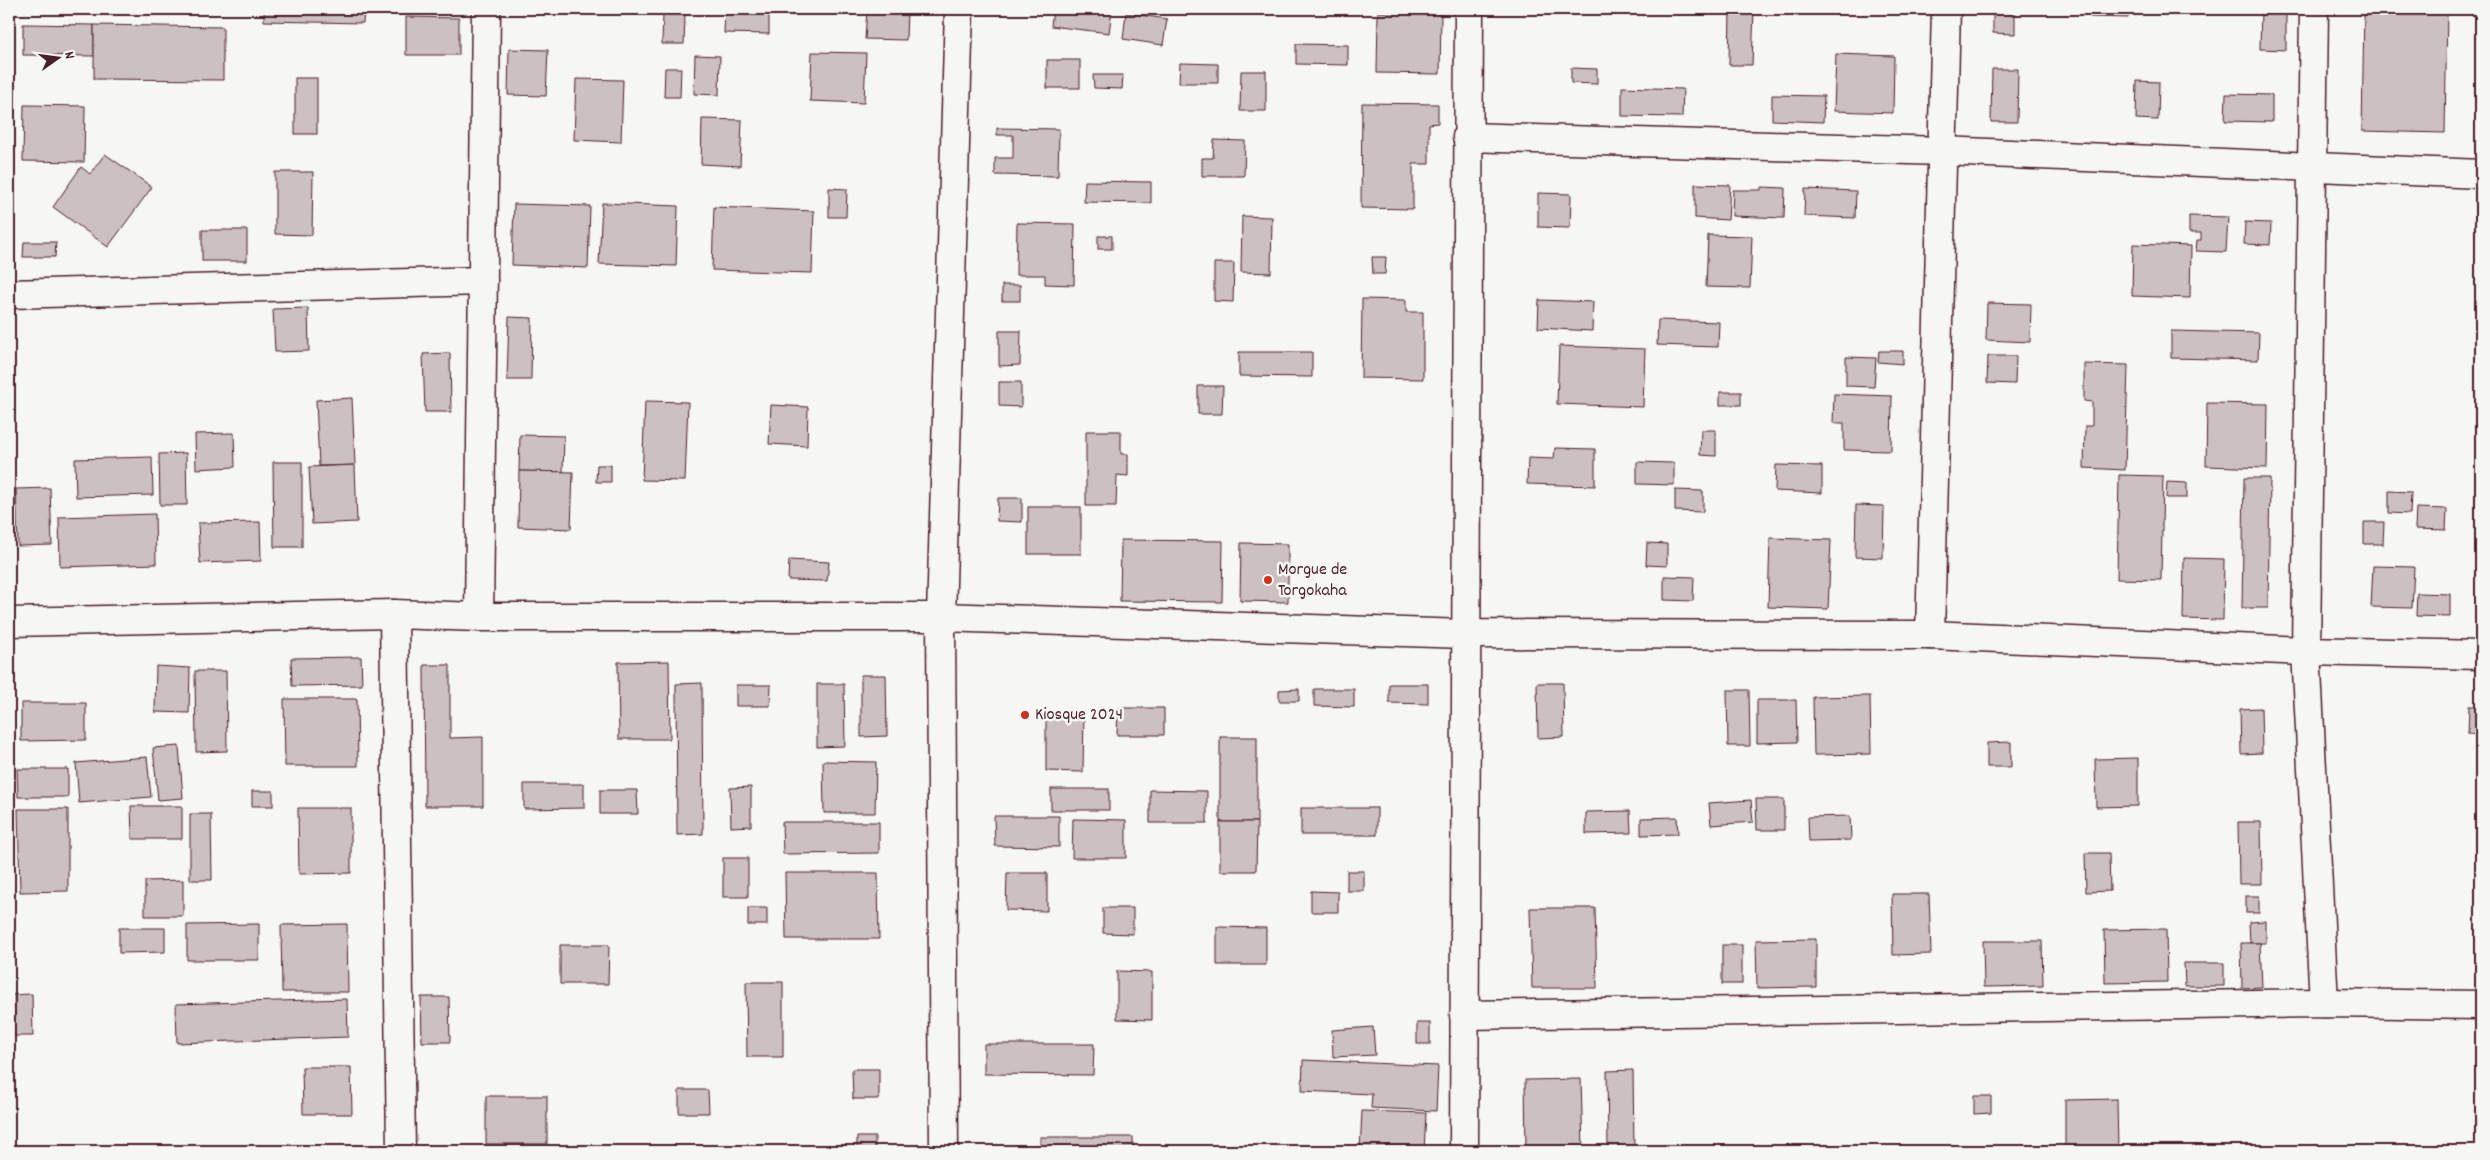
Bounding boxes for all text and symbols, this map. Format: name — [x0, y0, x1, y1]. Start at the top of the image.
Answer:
north arrow — [32, 32, 82, 82]
text: N — [58, 50, 79, 61]
place label: Morgue de Torgokaha — [1278, 558, 1347, 604]
marker: Morgue de Torgokaha — [1262, 574, 1274, 586]
place label: Kiosque 2024 — [1035, 703, 1123, 728]
marker: Kiosque 2024 — [1019, 709, 1031, 721]

